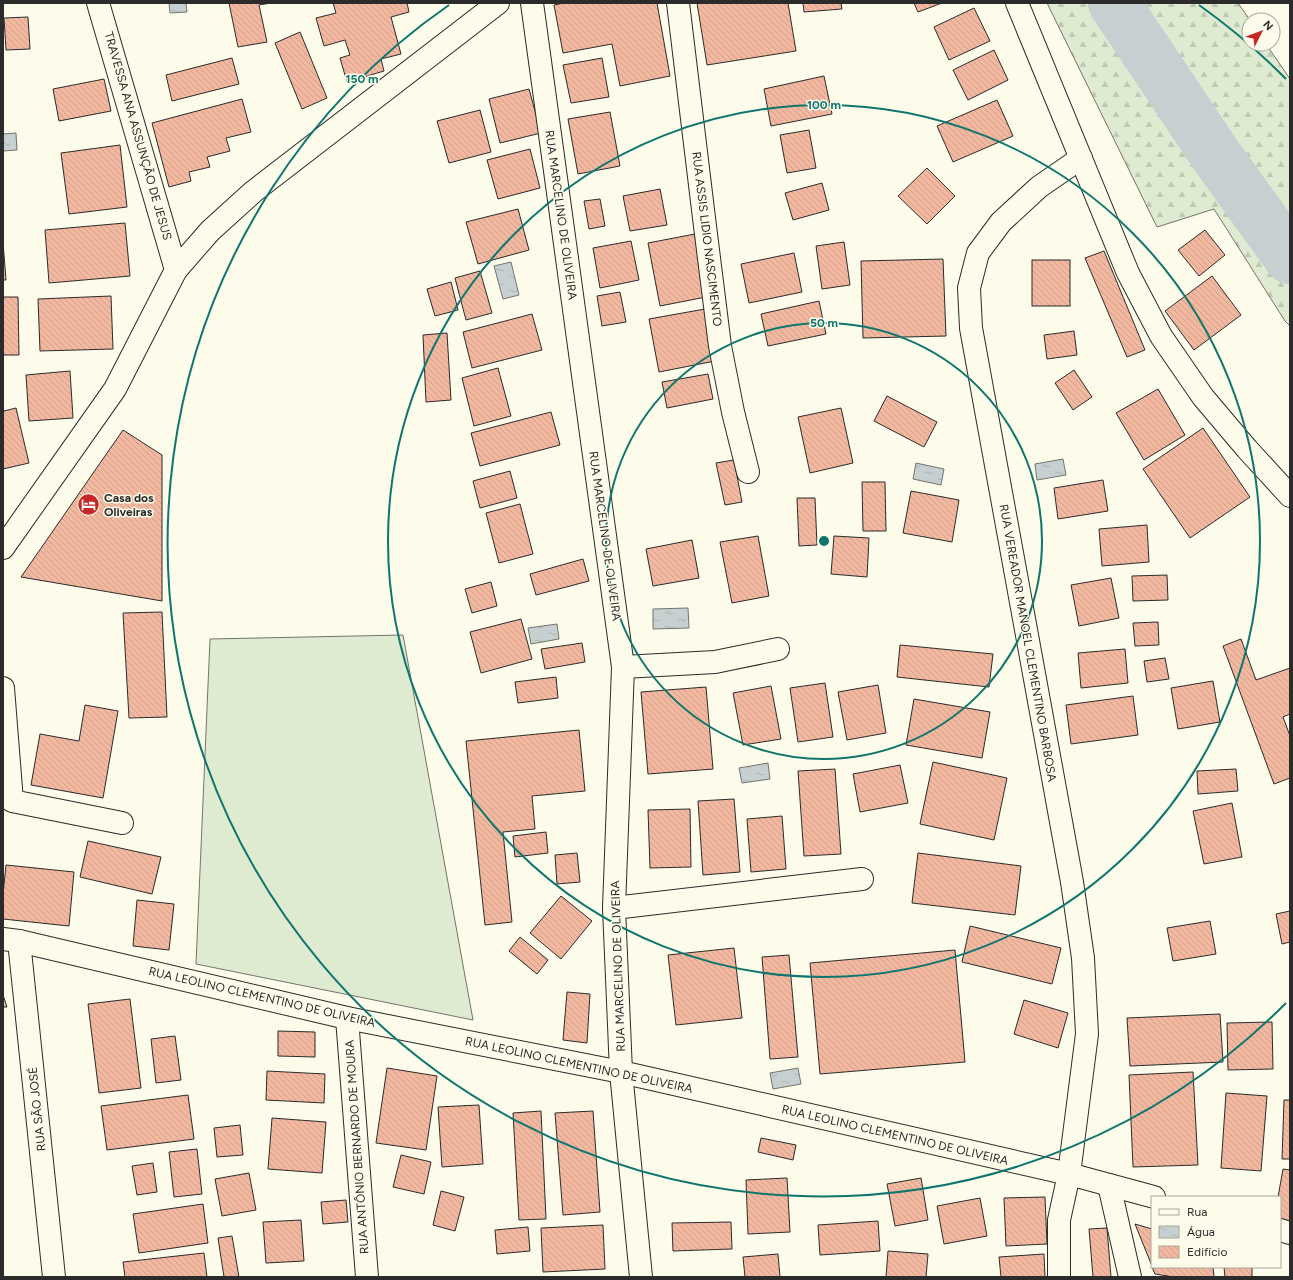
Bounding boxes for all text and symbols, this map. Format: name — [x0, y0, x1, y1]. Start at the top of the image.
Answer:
north arrow — [1241, 12, 1281, 52]
text: N — [1260, 18, 1276, 33]
street label: TRAVESSA ANA ASSUNÇÃO DE JESUS — [101, 30, 175, 242]
text: 150 m — [345, 72, 379, 86]
text: 100 m — [807, 98, 841, 112]
street label: RUA MARCELINO DE OLIVEIRA — [542, 129, 580, 301]
street label: RUA ASSIS LIDIO NASCIMENTO — [689, 151, 725, 327]
text: 50 m — [810, 316, 838, 330]
street label: RUA MARCELINO DE OLIVEIRA — [586, 450, 624, 622]
place label: Casa dos Oliveiras — [104, 491, 154, 519]
hotel icon: Casa dos Oliveiras — [76, 492, 102, 518]
street label: RUA VEREADOR MANOEL CLEMENTINO BARBOSA — [997, 503, 1059, 783]
centre of rings — [817, 534, 831, 548]
street label: RUA MARCELINO DE OLIVEIRA — [608, 880, 628, 1052]
street label: RUA LEOLINO CLEMENTINO DE OLIVEIRA — [147, 964, 377, 1030]
street label: RUA LEOLINO CLEMENTINO DE OLIVEIRA — [464, 1034, 694, 1096]
street label: RUA ANTÔNIO BERNARDO DE MOURA — [343, 1039, 371, 1255]
street label: RUA SÃO JOSÉ — [26, 1066, 48, 1152]
street label: RUA LEOLINO CLEMENTINO DE OLIVEIRA — [780, 1102, 1010, 1168]
legend — [1151, 1196, 1281, 1268]
text: Rua — [1187, 1205, 1207, 1219]
text: Água — [1187, 1225, 1215, 1239]
text: Edifício — [1187, 1245, 1227, 1259]

